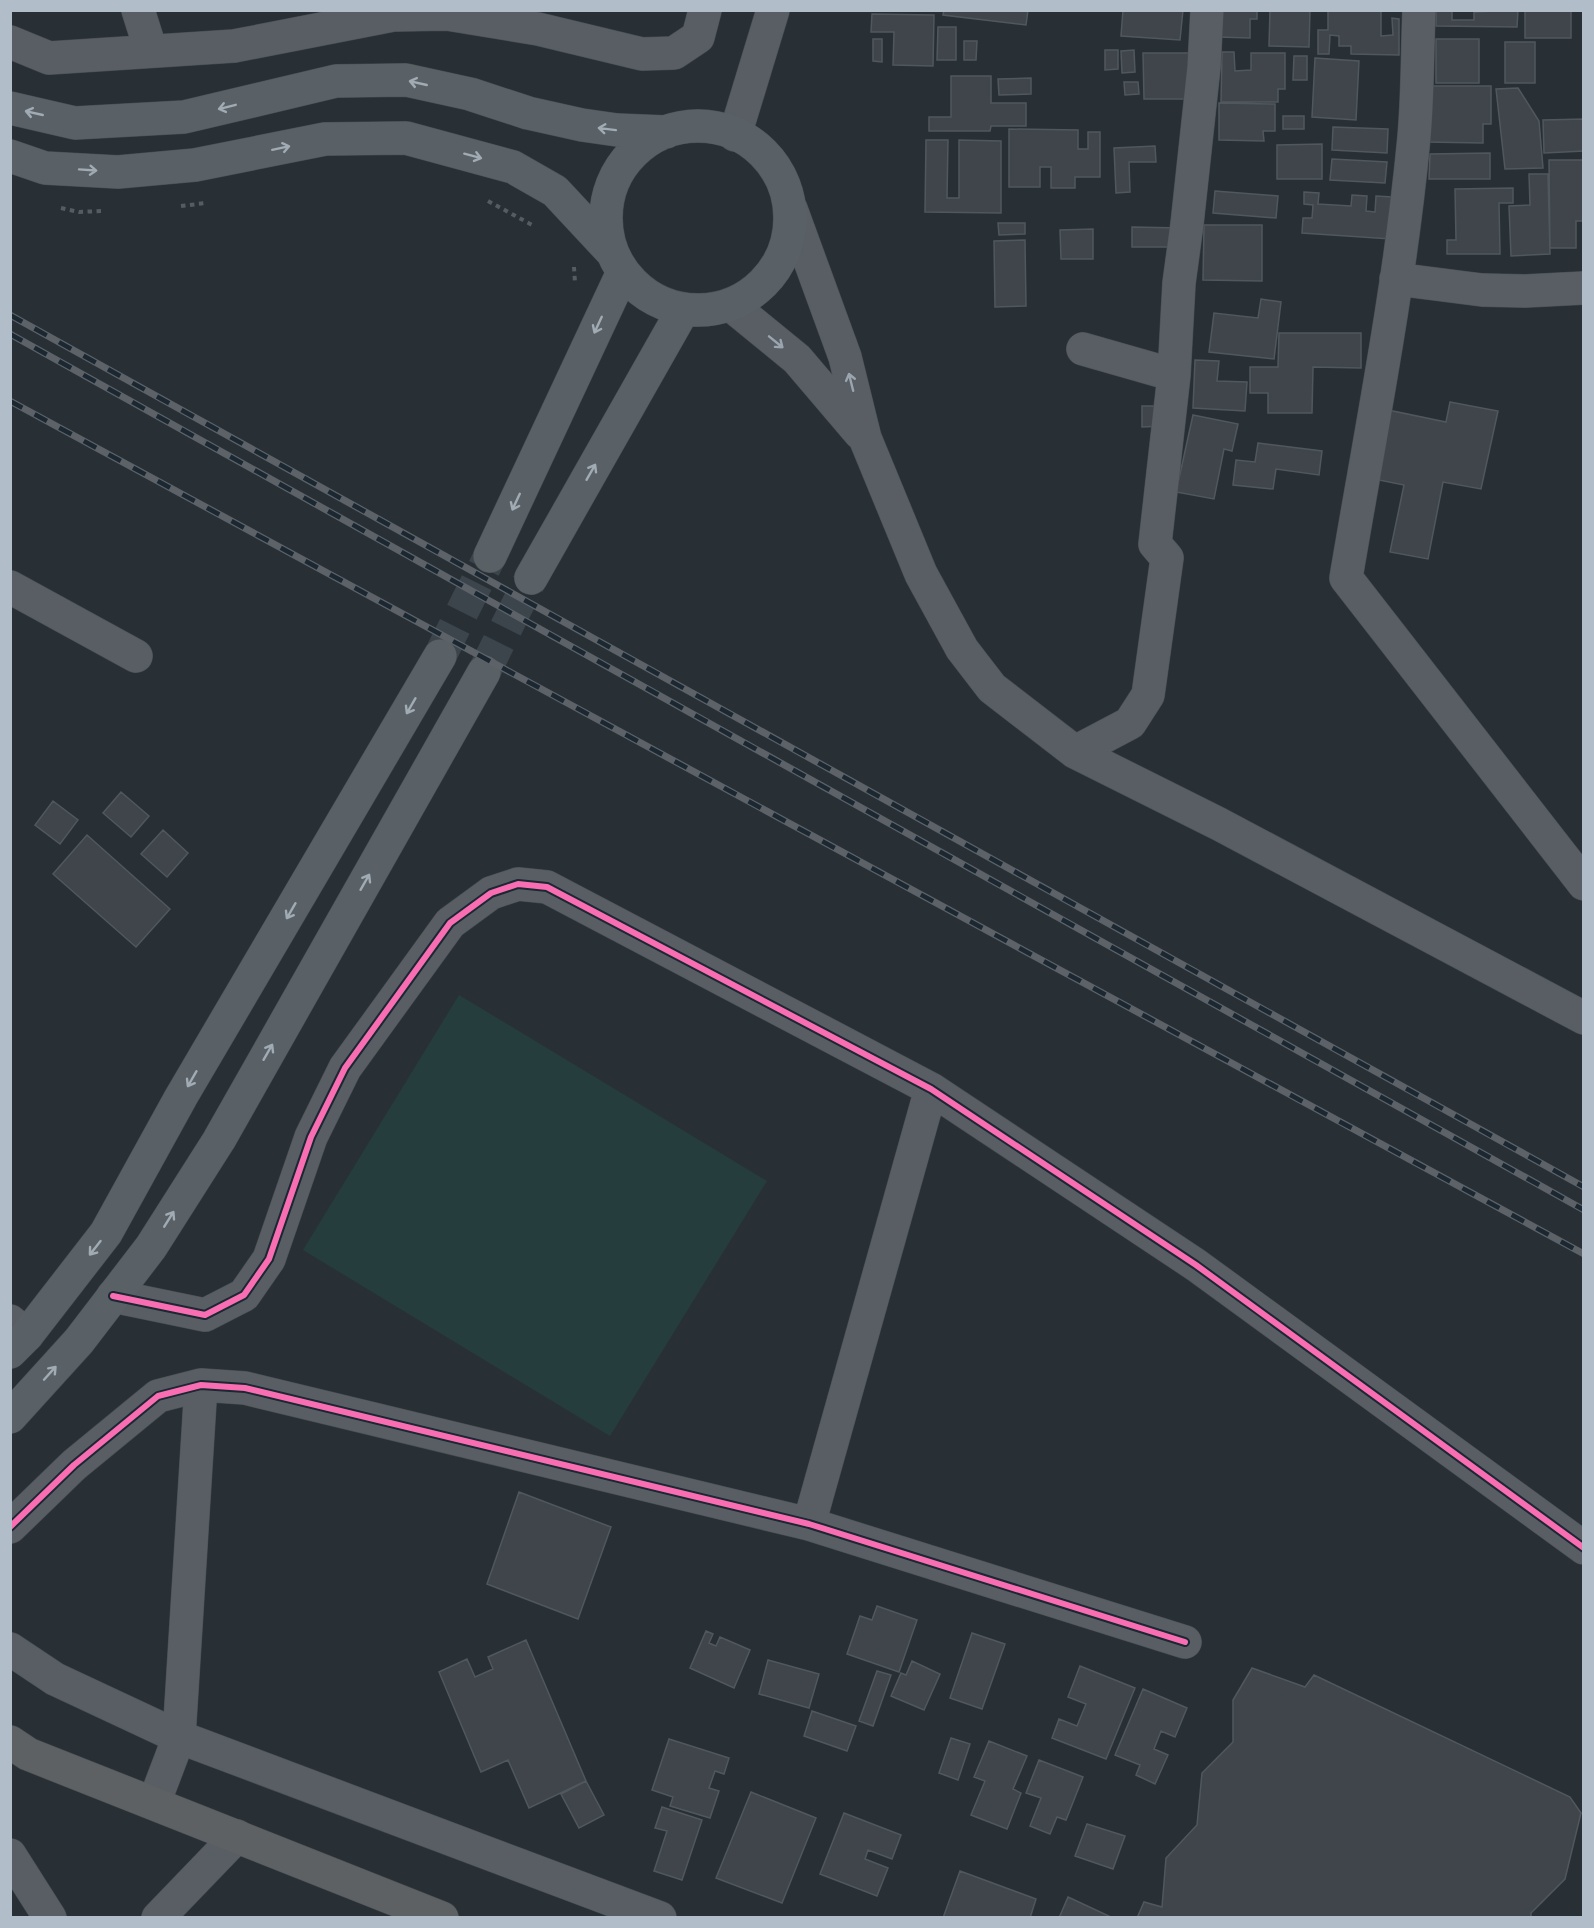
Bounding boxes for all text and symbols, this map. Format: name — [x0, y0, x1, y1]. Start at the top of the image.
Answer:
one-way arrow — [409, 76, 428, 88]
one-way arrow — [217, 101, 236, 113]
one-way arrow — [25, 107, 44, 119]
one-way arrow — [598, 123, 618, 134]
one-way arrow — [271, 142, 290, 154]
one-way arrow — [463, 151, 482, 163]
one-way arrow — [77, 165, 97, 176]
one-way arrow — [591, 316, 603, 334]
one-way arrow — [768, 335, 784, 348]
one-way arrow — [844, 372, 856, 391]
one-way arrow — [585, 464, 597, 481]
one-way arrow — [509, 493, 521, 511]
one-way arrow — [405, 697, 417, 714]
one-way arrow — [359, 874, 371, 891]
one-way arrow — [285, 902, 297, 919]
one-way arrow — [263, 1044, 275, 1061]
one-way arrow — [186, 1070, 198, 1087]
one-way arrow — [163, 1211, 175, 1228]
one-way arrow — [89, 1239, 101, 1255]
one-way arrow — [43, 1366, 57, 1381]

